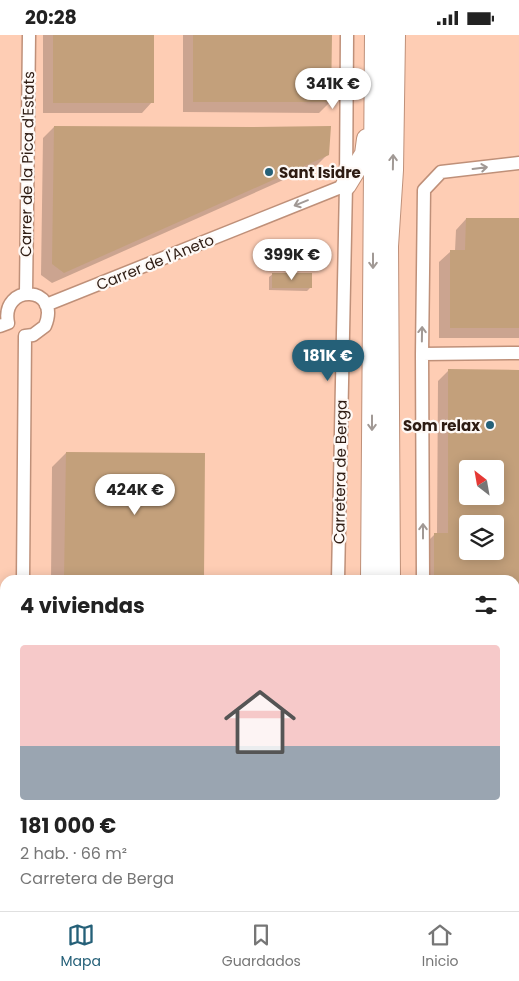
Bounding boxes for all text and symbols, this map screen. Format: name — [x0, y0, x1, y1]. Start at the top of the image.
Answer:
text: 20:28 — [25, 4, 77, 31]
pin: 341K € — [292, 67, 374, 110]
street label: Carrer de la Pica d'Estats — [15, 71, 39, 257]
text: 341K € — [306, 72, 360, 95]
one-way arrow — [388, 154, 398, 170]
place label: Sant Isidre — [279, 162, 361, 183]
one-way arrow — [472, 163, 488, 173]
marker: Sant Isidre — [263, 166, 275, 178]
one-way arrow — [294, 199, 309, 208]
street label: Carrer de l'Aneto — [93, 229, 217, 295]
pin: 399K € — [251, 239, 333, 281]
text: 399K € — [264, 243, 320, 266]
one-way arrow — [368, 252, 378, 269]
one-way arrow — [417, 326, 427, 342]
pin: 181K € — [287, 339, 369, 382]
text: 181K € — [303, 344, 353, 367]
street label: Carretera de Berga — [328, 400, 352, 544]
one-way arrow — [367, 415, 377, 431]
place label: Som relax — [403, 415, 480, 436]
marker: Som relax — [484, 419, 496, 431]
north arrow — [459, 460, 504, 505]
map controls — [459, 460, 504, 560]
pin: 424K € — [94, 473, 176, 516]
text: 424K € — [106, 478, 164, 501]
button: layers — [459, 515, 504, 560]
one-way arrow — [418, 524, 428, 540]
text: 4 viviendas — [20, 591, 145, 620]
icon: filters — [472, 591, 500, 619]
icon: home — [215, 677, 305, 767]
text: 181 000 € — [20, 811, 116, 840]
text: 2 hab. · 66 m² — [20, 842, 127, 865]
text: Carretera de Berga — [20, 867, 174, 890]
tab: Mapa — [60, 921, 101, 972]
tab: Guardados — [222, 921, 301, 972]
tab: Inicio — [422, 921, 459, 972]

